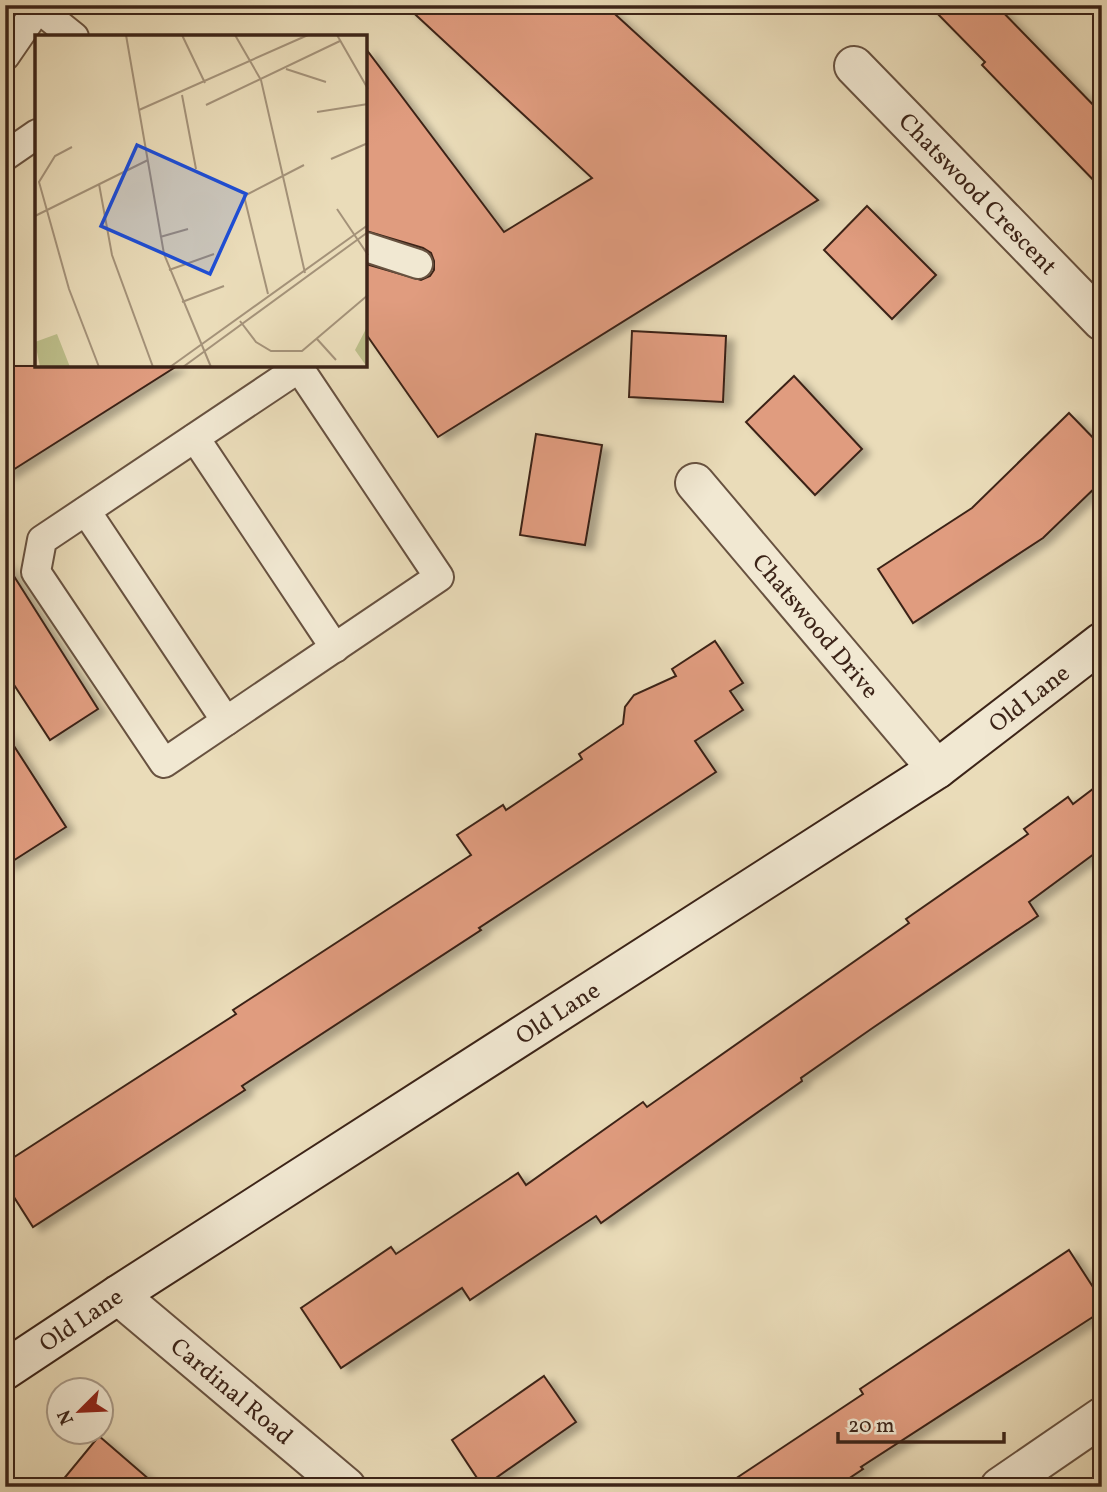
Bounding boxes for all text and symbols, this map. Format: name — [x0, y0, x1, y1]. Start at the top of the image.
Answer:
inset map — [35, 35, 368, 368]
street label: Chatswood Crescent — [890, 106, 1064, 284]
street label: Chatswood Drive — [743, 547, 886, 707]
street label: Old Lane — [982, 658, 1078, 742]
street label: Old Lane — [510, 975, 607, 1054]
street label: Old Lane — [33, 1281, 131, 1362]
street label: Cardinal Road — [162, 1331, 299, 1454]
north arrow — [46, 1376, 116, 1446]
scale bar — [838, 1401, 1004, 1445]
text: N — [52, 1405, 81, 1429]
text: 20 m — [848, 1412, 894, 1441]

